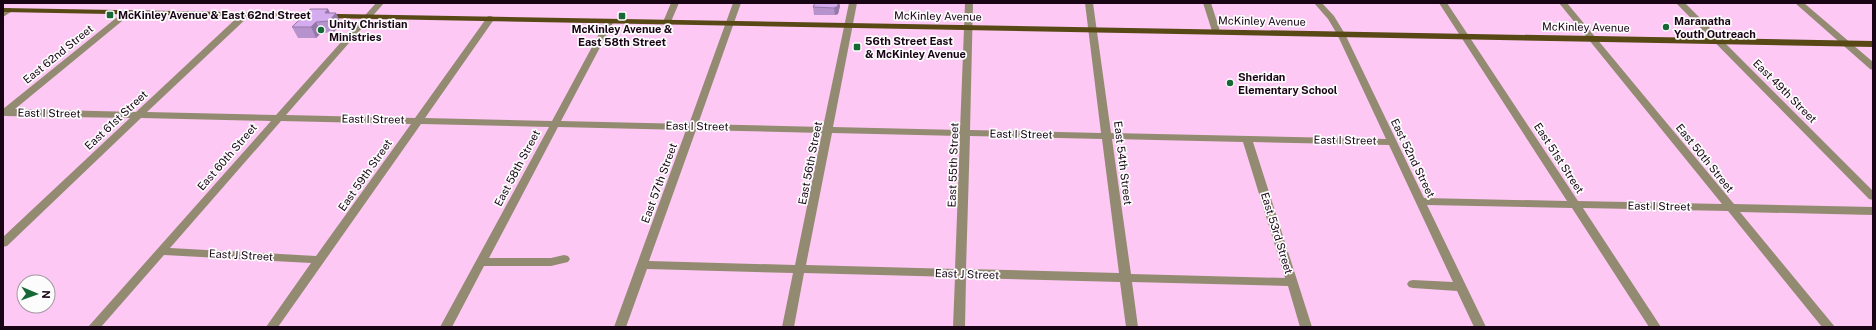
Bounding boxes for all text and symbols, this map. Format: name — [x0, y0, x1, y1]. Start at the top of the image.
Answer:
place label: McKinley Avenue & East 62nd Street — [118, 9, 311, 21]
street label: McKinley Avenue — [894, 9, 982, 23]
marker: McKinley Avenue & East 62nd Street — [105, 10, 115, 20]
marker: McKinley Avenue & East 58th Street — [617, 11, 627, 21]
street label: McKinley Avenue — [1218, 14, 1306, 28]
place label: Maranatha Youth Outreach — [1674, 15, 1756, 40]
place label: Unity Christian Ministries — [329, 18, 408, 43]
street label: McKinley Avenue — [1542, 20, 1630, 34]
street label: East 62nd Street — [21, 22, 95, 86]
marker: Maranatha Youth Outreach — [1661, 22, 1671, 32]
place label: McKinley Avenue & East 58th Street — [572, 23, 673, 48]
marker: Unity Christian Ministries — [316, 25, 326, 35]
place label: 56th Street East & McKinley Avenue — [865, 35, 966, 60]
marker: 56th Street East & McKinley Avenue — [852, 42, 862, 52]
street label: East 49th Street — [1751, 57, 1819, 125]
place label: Sheridan Elementary School — [1238, 71, 1338, 96]
marker: Sheridan Elementary School — [1225, 78, 1235, 88]
street label: East 61st Street — [82, 88, 150, 152]
street label: East I Street — [17, 106, 81, 120]
street label: East I Street — [341, 112, 405, 126]
street label: East 52nd Street — [1389, 116, 1437, 200]
street label: East I Street — [665, 119, 729, 133]
street label: East 56th Street — [796, 120, 824, 206]
street label: East 54th Street — [1112, 120, 1134, 206]
street label: East 60th Street — [195, 121, 259, 193]
street label: East 51st Street — [1532, 121, 1586, 195]
street label: East 50th Street — [1674, 121, 1736, 195]
street label: East 55th Street — [946, 122, 960, 208]
street label: East I Street — [989, 127, 1053, 141]
street label: East 58th Street — [492, 128, 542, 208]
street label: East I Street — [1313, 133, 1377, 147]
street label: East 59th Street — [336, 137, 394, 213]
street label: East 57th Street — [639, 141, 679, 225]
street label: East 53rd Street — [1259, 191, 1295, 275]
street label: East I Street — [1627, 199, 1691, 213]
street label: East J Street — [209, 247, 273, 263]
street label: East J Street — [935, 267, 999, 281]
north arrow — [16, 274, 56, 314]
text: N — [40, 290, 52, 299]

